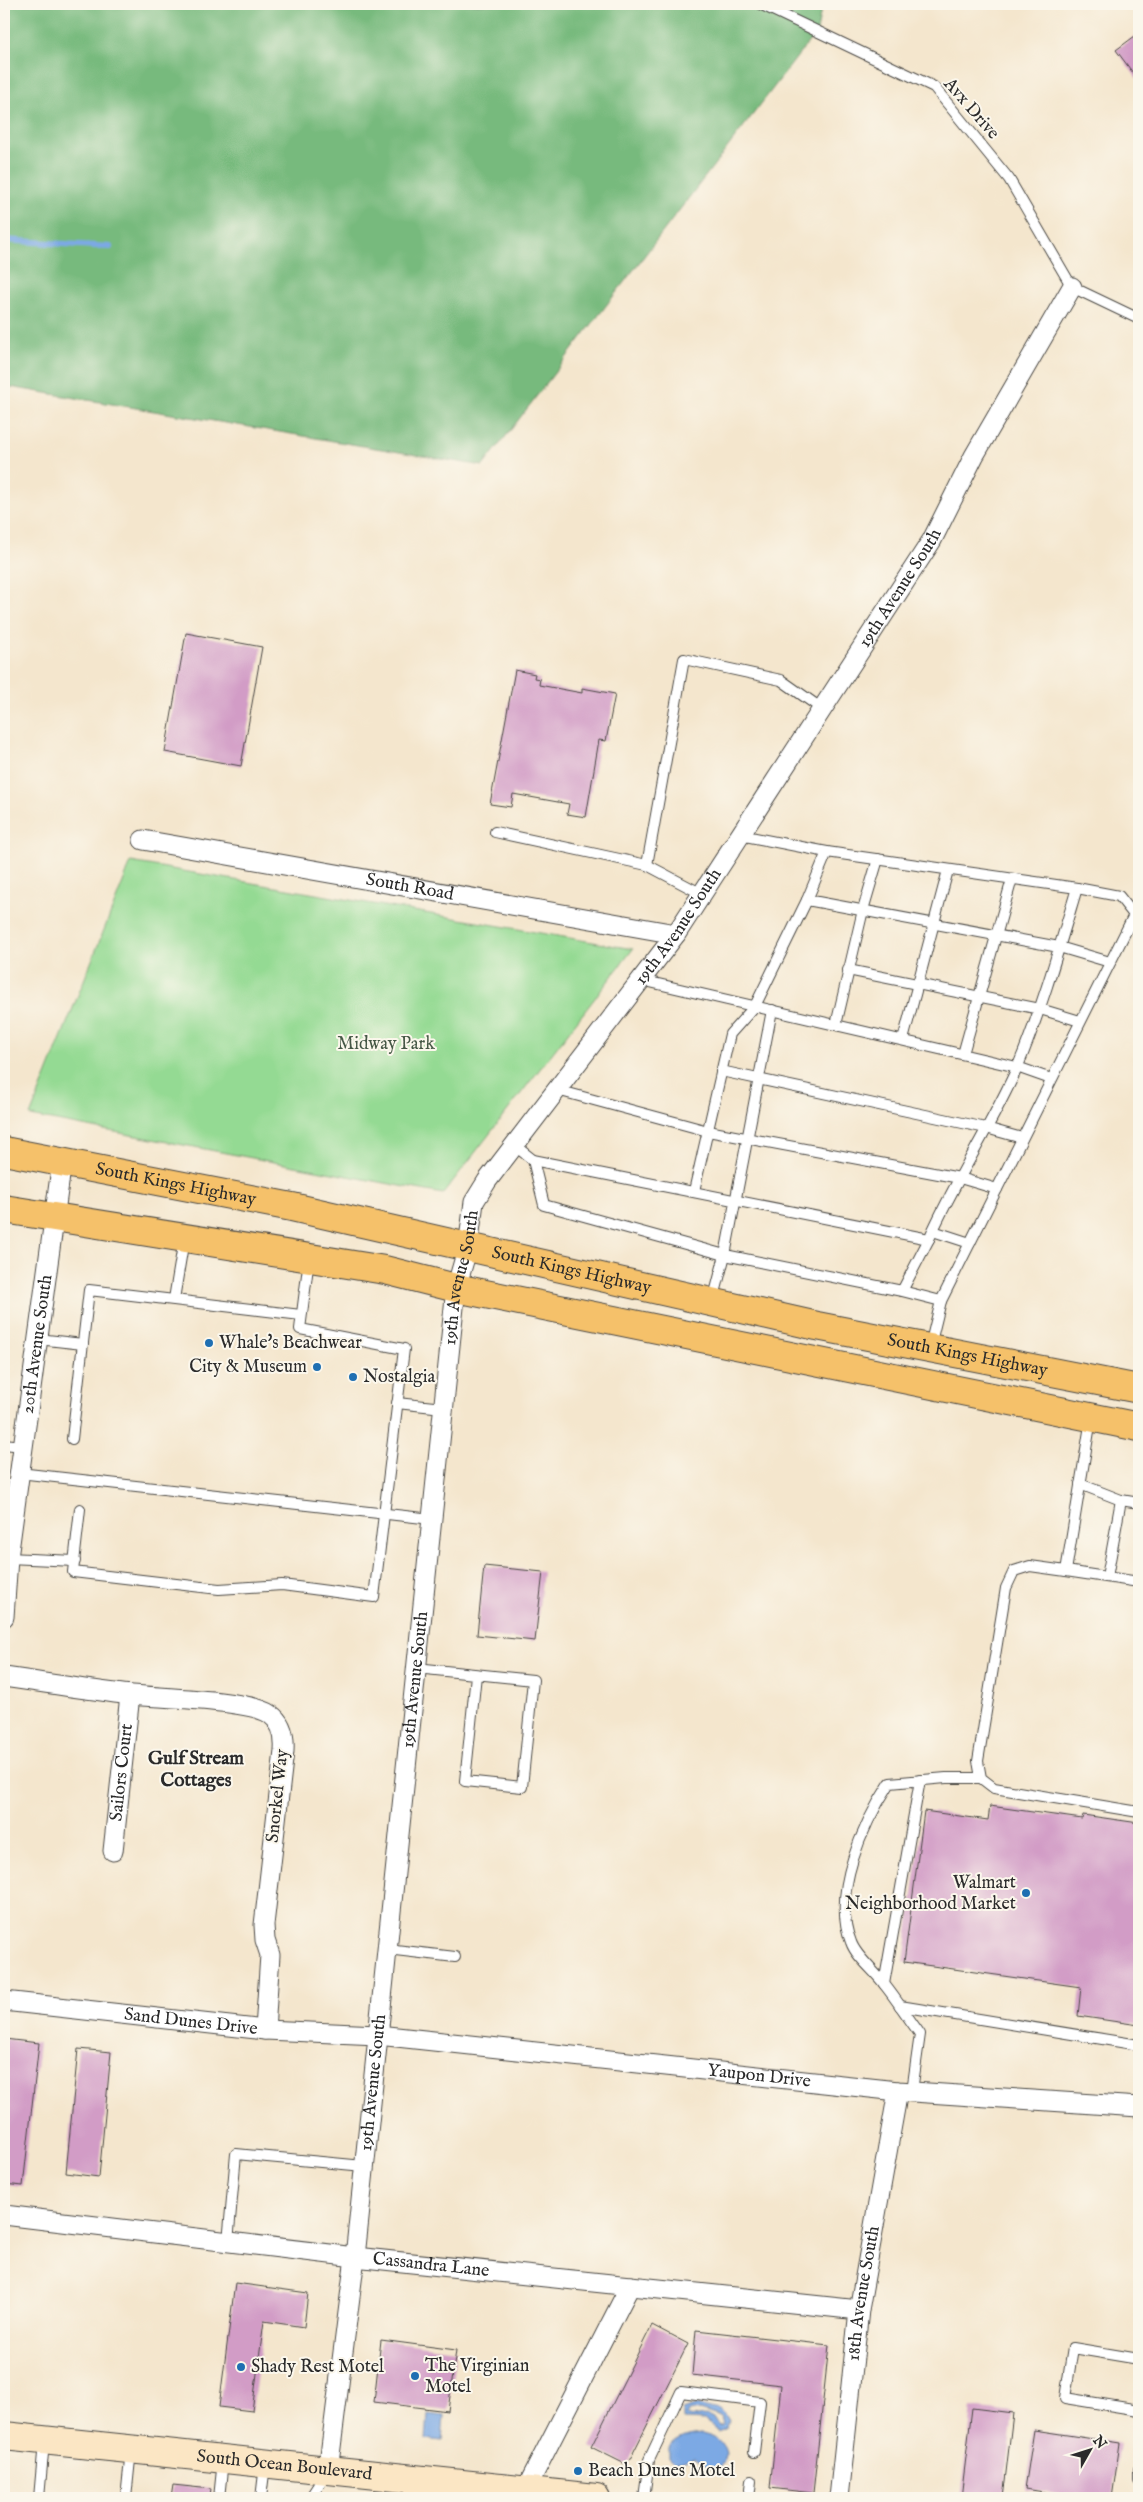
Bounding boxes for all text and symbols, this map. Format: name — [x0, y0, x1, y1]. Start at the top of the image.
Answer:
street label: Avx Drive — [937, 73, 1004, 145]
street label: 19th Avenue South — [854, 525, 947, 652]
street label: 19th Avenue South — [630, 864, 727, 990]
street label: South Road — [364, 868, 456, 906]
park label: Midway Park — [337, 1033, 435, 1056]
street label: South Kings Highway — [94, 1158, 258, 1211]
street label: 19th Avenue South — [439, 1208, 484, 1346]
street label: South Kings Highway — [489, 1241, 654, 1300]
street label: 20th Avenue South — [16, 1273, 58, 1415]
street label: South Kings Highway — [885, 1328, 1050, 1382]
place label: Whale's Beachwear — [219, 1332, 362, 1355]
marker: Whale's Beachwear — [203, 1337, 215, 1349]
place label: City & Museum — [189, 1356, 307, 1379]
marker: City & Museum — [311, 1361, 323, 1373]
place label: Nostalgia — [363, 1366, 436, 1389]
marker: Nostalgia — [347, 1371, 359, 1383]
street label: 19th Avenue South — [397, 1610, 434, 1749]
street label: Sailors Court — [105, 1723, 138, 1822]
district label: Gulf Stream Cottages — [148, 1747, 244, 1793]
street label: Snorkel Way — [262, 1748, 294, 1844]
place label: Walmart Neighborhood Market — [845, 1872, 1016, 1916]
marker: Walmart Neighborhood Market — [1020, 1887, 1032, 1899]
street label: Sand Dunes Drive — [123, 2003, 259, 2041]
street label: 19th Avenue South — [355, 2013, 392, 2152]
street label: Yaupon Drive — [706, 2059, 812, 2093]
street label: 18th Avenue South — [842, 2224, 885, 2362]
street label: Cassandra Lane — [372, 2247, 490, 2283]
place label: The Virginian Motel — [425, 2355, 530, 2399]
place label: Shady Rest Motel — [251, 2356, 384, 2379]
marker: Shady Rest Motel — [235, 2361, 247, 2373]
marker: The Virginian Motel — [409, 2370, 421, 2382]
north arrow — [1066, 2424, 1116, 2474]
text: N — [1088, 2431, 1110, 2453]
street label: South Ocean Boulevard — [196, 2445, 374, 2486]
place label: Beach Dunes Motel — [588, 2460, 735, 2483]
marker: Beach Dunes Motel — [572, 2465, 584, 2477]

